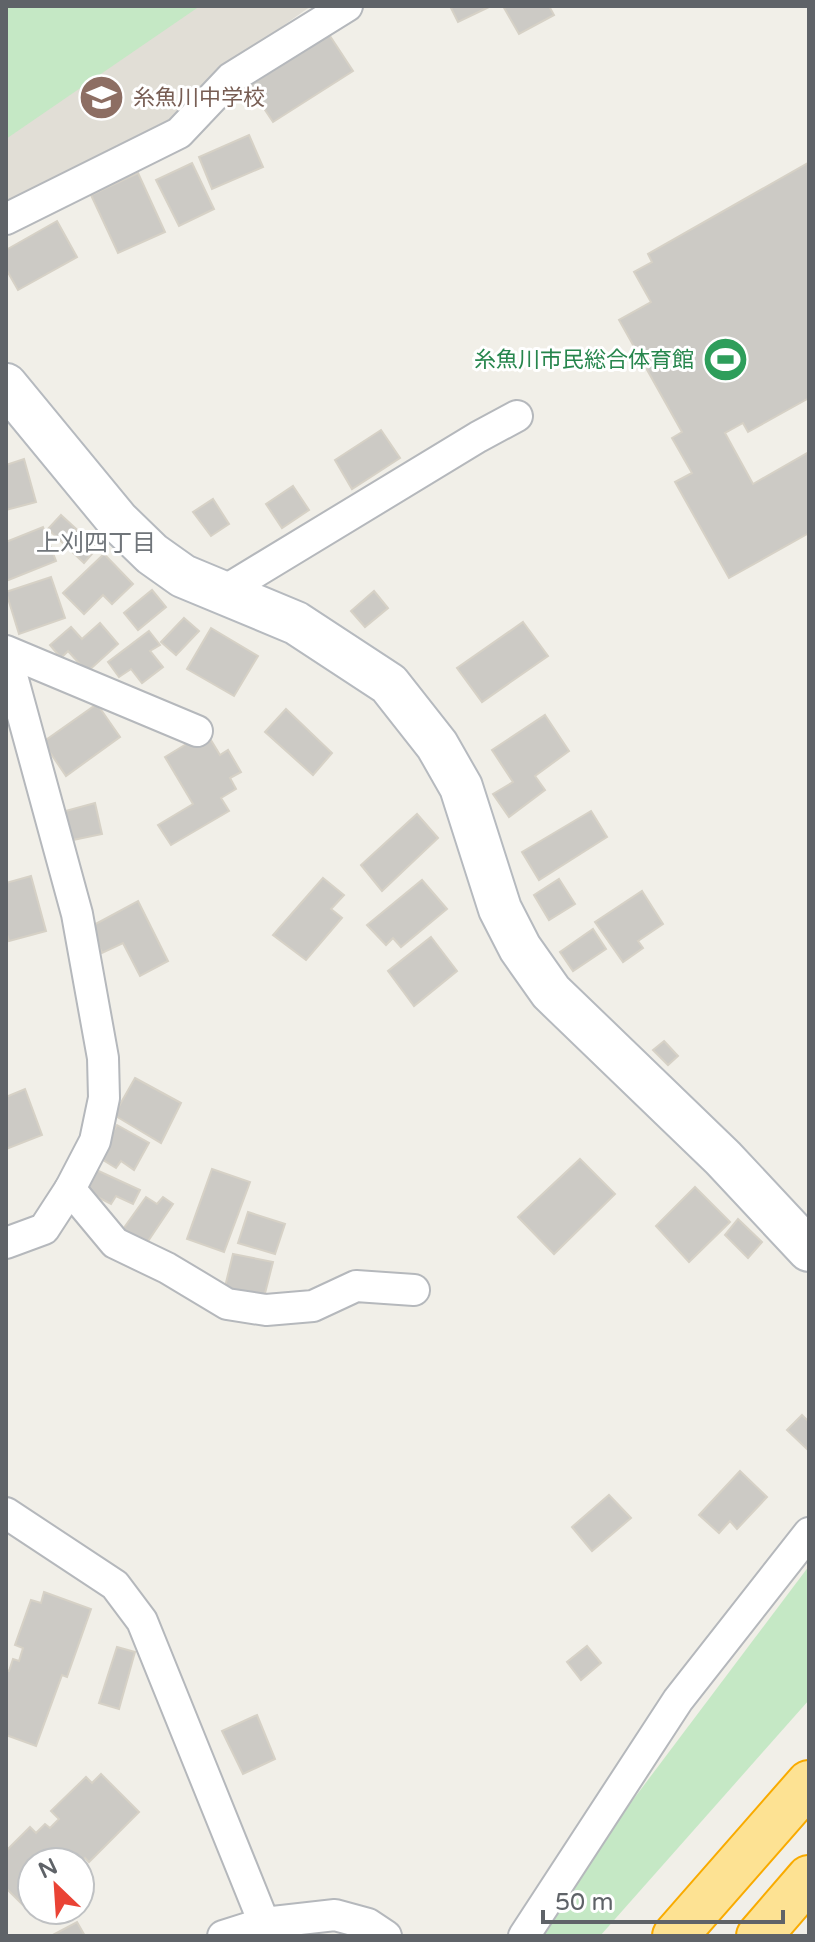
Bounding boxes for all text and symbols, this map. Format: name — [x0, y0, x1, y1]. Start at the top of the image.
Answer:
school or university icon: 糸魚川中学校 — [78, 73, 126, 121]
place label: 糸魚川中学校 — [133, 85, 265, 111]
sports icon: 糸魚川市民総合体育館 — [701, 335, 749, 383]
place label: 糸魚川市民総合体育館 — [474, 347, 694, 373]
district label: 上刈四丁目 — [36, 529, 156, 558]
north arrow — [16, 1846, 96, 1926]
text: N — [34, 1853, 61, 1884]
scale bar — [543, 1874, 783, 1924]
text: 50 m — [555, 1888, 613, 1917]

